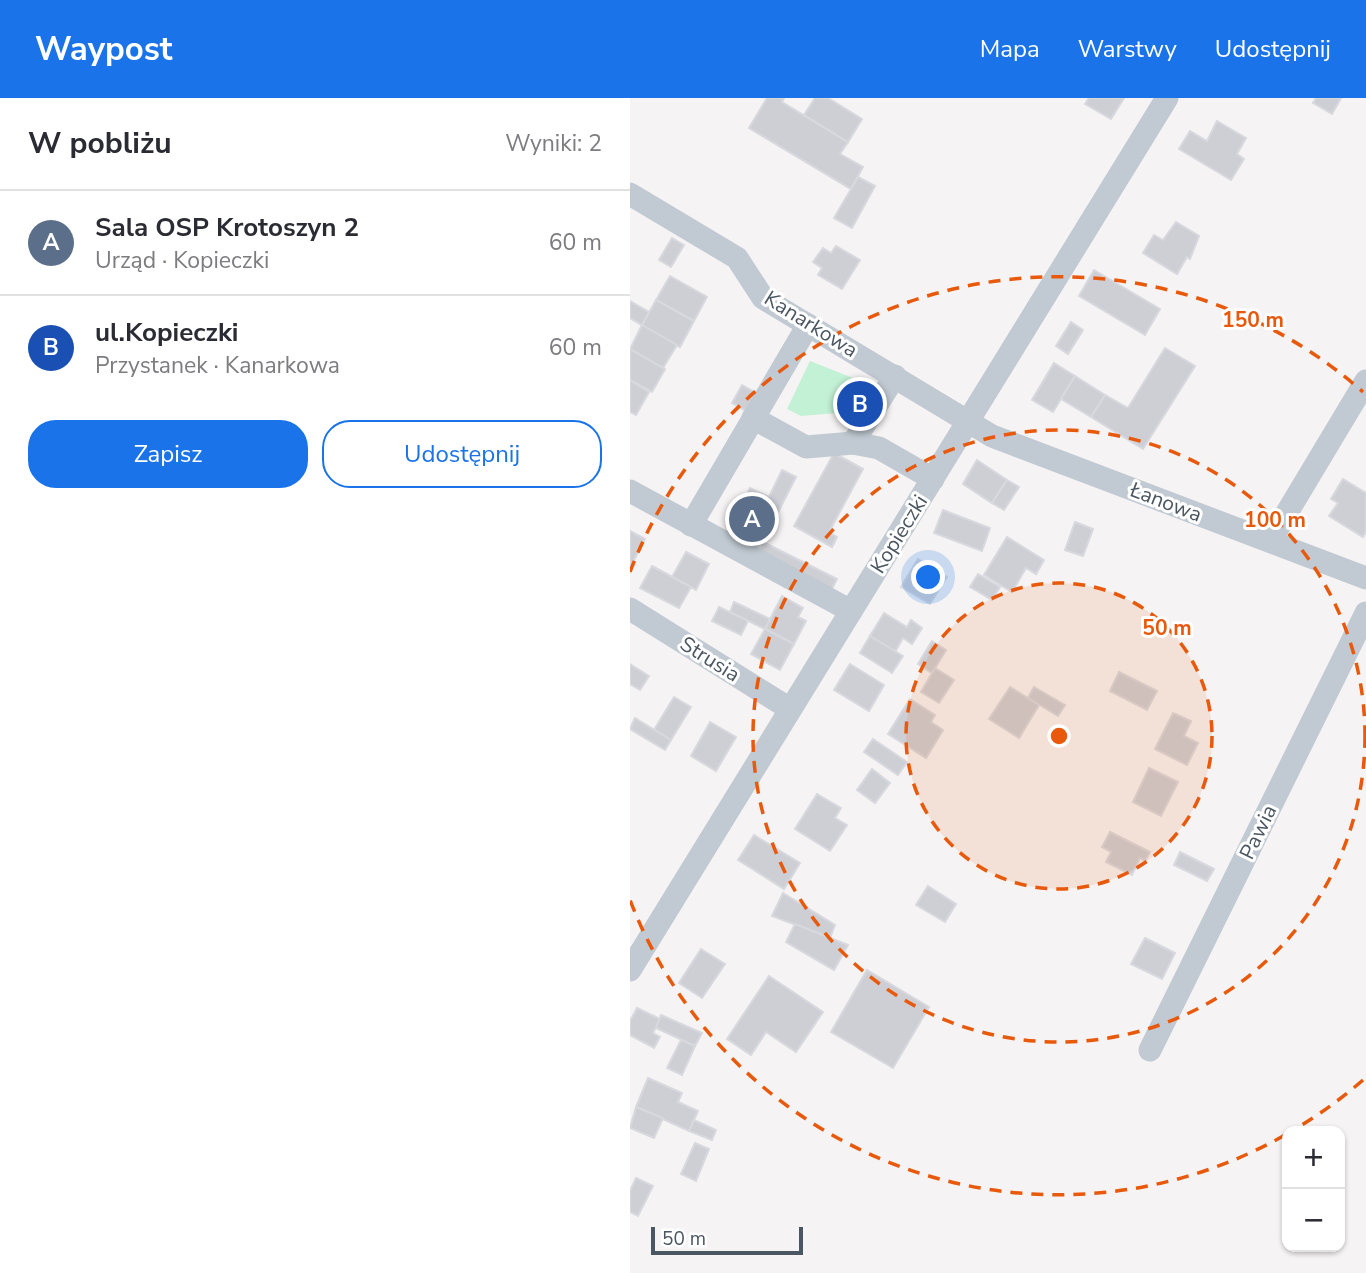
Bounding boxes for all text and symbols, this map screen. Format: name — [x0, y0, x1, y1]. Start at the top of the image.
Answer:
text: Waypost — [35, 27, 172, 72]
text: Mapa — [980, 33, 1040, 65]
text: Warstwy — [1078, 33, 1177, 65]
text: Udostępnij — [1215, 33, 1331, 65]
text: W pobliżu — [28, 123, 172, 164]
text: Wyniki: 2 — [505, 128, 602, 159]
text: Sala OSP Krotoszyn 2 — [95, 210, 359, 245]
text: A — [42, 227, 60, 258]
text: 60 m — [549, 227, 602, 258]
text: Urząd · Kopieczki — [95, 245, 269, 276]
street label: Kanarkowa — [759, 284, 863, 364]
text: 150 m — [1222, 306, 1284, 334]
text: ul.Kopieczki — [95, 315, 238, 350]
text: B — [43, 332, 59, 363]
text: 60 m — [549, 332, 602, 363]
text: Przystanek · Kanarkowa — [95, 350, 340, 381]
pin: B — [837, 378, 883, 430]
button: Zapisz — [28, 420, 308, 488]
button: Udostępnij — [322, 420, 602, 488]
street label: Łanowa — [1125, 475, 1206, 528]
street label: Kopieczki — [864, 489, 934, 579]
pin: A — [729, 493, 775, 545]
text: 100 m — [1244, 506, 1306, 534]
your location — [911, 560, 945, 594]
text: 50 m — [1142, 614, 1192, 642]
street label: Strusia — [675, 630, 745, 688]
centre of rings — [1047, 724, 1071, 748]
street label: Pawia — [1233, 800, 1283, 864]
map controls — [1282, 1126, 1345, 1252]
button: + — [1282, 1126, 1345, 1189]
button: − — [1282, 1189, 1345, 1252]
scale bar — [651, 1224, 803, 1256]
text: 50 m — [662, 1226, 706, 1252]

